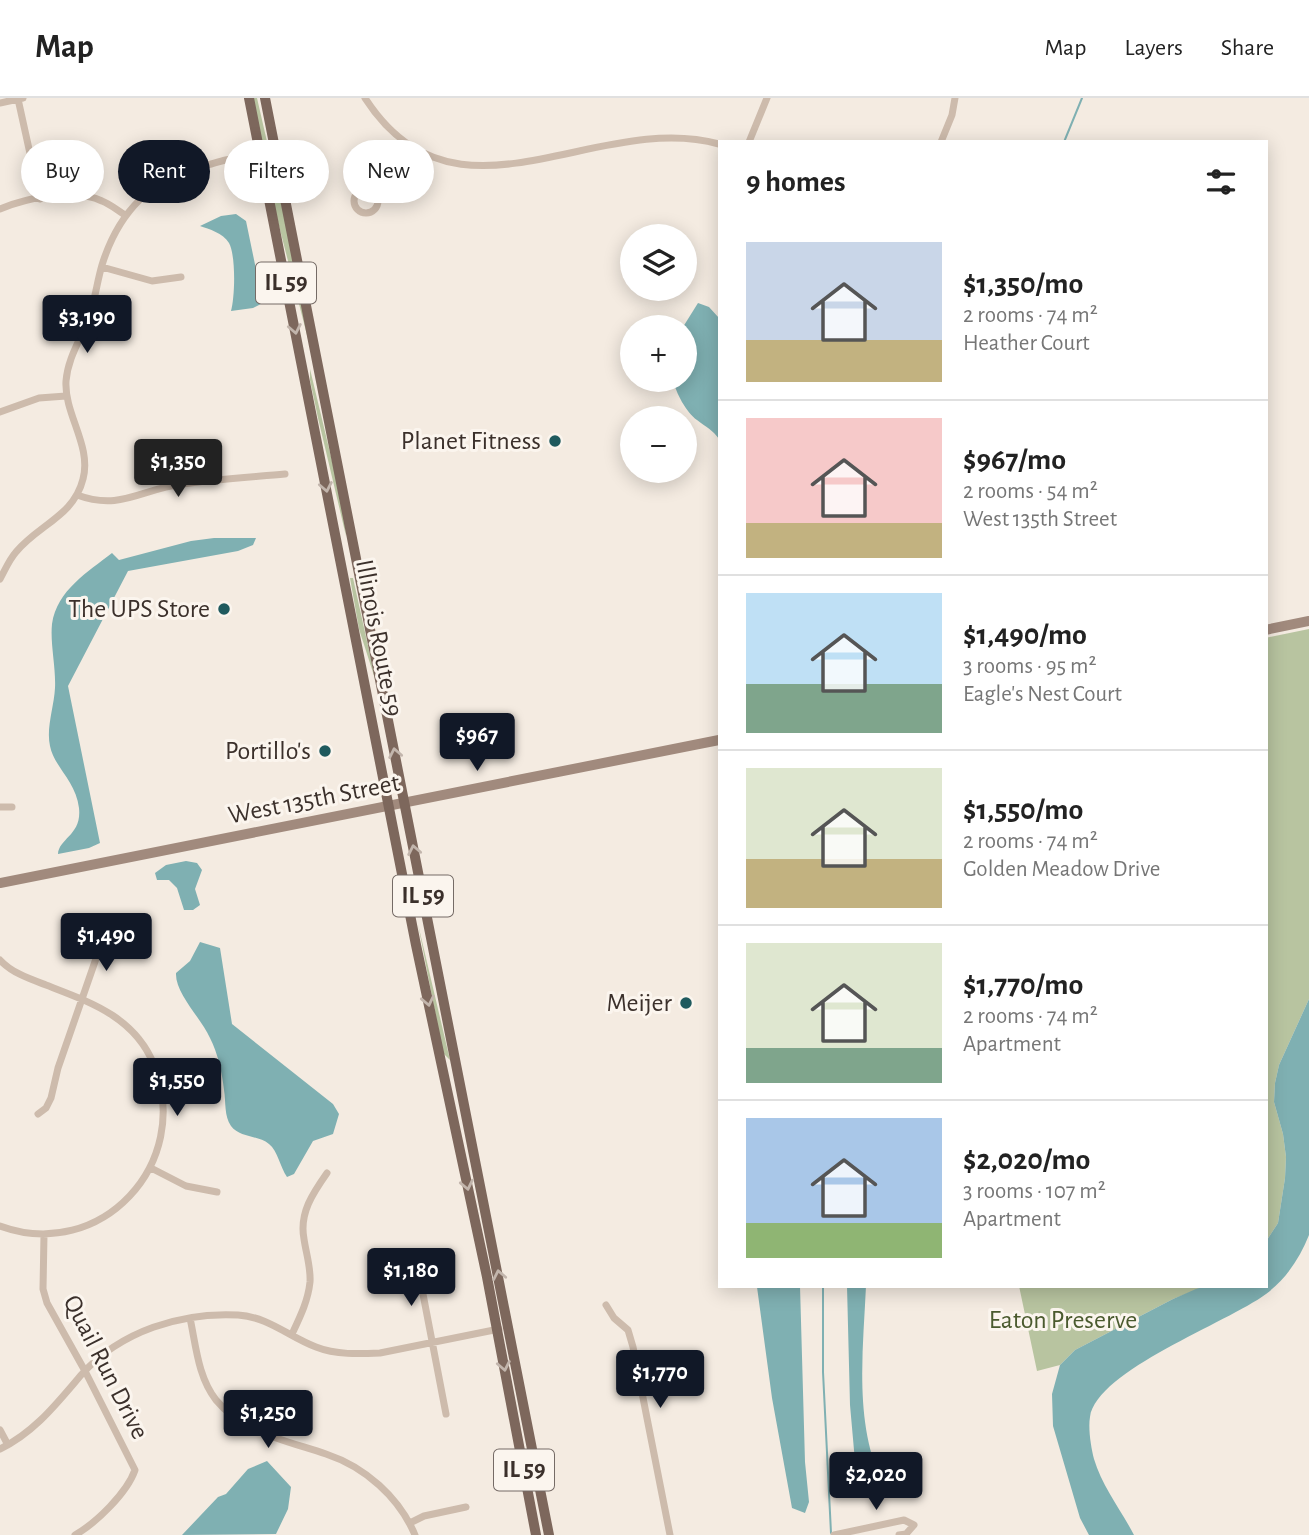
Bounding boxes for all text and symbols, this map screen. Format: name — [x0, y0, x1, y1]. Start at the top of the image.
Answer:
text: Map — [35, 31, 94, 64]
text: Map — [1044, 36, 1086, 60]
text: Layers — [1124, 36, 1183, 60]
text: Share — [1221, 36, 1274, 60]
chip: Buy — [21, 140, 104, 203]
chip: Rent — [118, 140, 210, 203]
chip: Filters — [224, 140, 329, 203]
chip: New — [343, 140, 434, 203]
icon: filters — [1202, 163, 1240, 201]
text: 9 homes — [746, 167, 846, 197]
map controls — [620, 224, 697, 483]
button: layers — [620, 224, 697, 301]
road number: IL 59 — [256, 262, 316, 303]
text: $1,350/mo — [963, 269, 1083, 299]
icon: home — [802, 270, 886, 354]
pin: $3,190 — [30, 296, 144, 355]
text: 2 rooms · 74 m² — [963, 304, 1098, 327]
text: $3,190 — [59, 306, 115, 329]
button: + — [620, 315, 697, 392]
one-way arrow — [287, 323, 302, 335]
text: Heather Court — [963, 332, 1090, 355]
button: − — [620, 406, 697, 483]
place label: Planet Fitness — [401, 428, 541, 454]
marker: Planet Fitness — [547, 433, 563, 449]
pin: $1,350 — [121, 440, 235, 499]
text: $967/mo — [963, 445, 1066, 475]
icon: home — [802, 446, 886, 530]
text: $1,350 — [150, 450, 206, 473]
text: 2 rooms · 54 m² — [963, 480, 1098, 503]
one-way arrow — [318, 481, 333, 493]
text: West 135th Street — [963, 508, 1117, 531]
street label: Illinois Route 59 — [351, 557, 407, 719]
place label: The UPS Store — [68, 596, 210, 622]
marker: The UPS Store — [216, 601, 232, 617]
text: $1,490/mo — [963, 620, 1087, 650]
icon: home — [802, 621, 886, 705]
text: 3 rooms · 95 m² — [963, 655, 1096, 678]
text: Eagle's Nest Court — [963, 683, 1122, 706]
pin: $967 — [436, 714, 518, 773]
text: $967 — [456, 724, 498, 747]
place label: Portillo's — [225, 738, 311, 764]
marker: Portillo's — [317, 743, 333, 759]
one-way arrow — [389, 747, 404, 759]
street label: West 135th Street — [226, 770, 402, 828]
text: $1,550/mo — [963, 795, 1083, 825]
icon: home — [802, 796, 886, 880]
text: 2 rooms · 74 m² — [963, 830, 1098, 853]
one-way arrow — [408, 844, 423, 856]
text: Golden Meadow Drive — [963, 858, 1160, 881]
road number: IL 59 — [393, 876, 453, 916]
pin: $1,490 — [49, 914, 163, 973]
text: $1,490 — [77, 924, 135, 947]
text: $1,770/mo — [963, 970, 1083, 1000]
icon: home — [802, 971, 886, 1055]
place label: Meijer — [606, 990, 673, 1016]
one-way arrow — [419, 995, 434, 1007]
marker: Meijer — [678, 995, 694, 1011]
text: 2 rooms · 74 m² — [963, 1005, 1098, 1028]
text: Apartment — [963, 1033, 1061, 1056]
pin: $1,550 — [120, 1058, 234, 1118]
text: $1,550 — [149, 1069, 205, 1092]
text: $2,020/mo — [963, 1145, 1090, 1175]
icon: home — [802, 1146, 886, 1230]
one-way arrow — [459, 1179, 473, 1191]
text: 3 rooms · 107 m² — [963, 1180, 1106, 1203]
text: Apartment — [963, 1208, 1061, 1231]
pin: $1,180 — [354, 1248, 468, 1308]
text: $1,180 — [383, 1259, 439, 1282]
one-way arrow — [493, 1269, 508, 1281]
street label: Quail Run Drive — [59, 1291, 153, 1443]
park label: Eaton Preserve — [989, 1307, 1137, 1333]
pin: $1,770 — [603, 1350, 717, 1410]
one-way arrow — [495, 1360, 510, 1372]
text: $1,770 — [632, 1361, 688, 1384]
pin: $1,250 — [211, 1390, 325, 1450]
text: $1,250 — [240, 1401, 296, 1424]
road number: IL 59 — [494, 1450, 554, 1490]
pin: $2,020 — [819, 1452, 933, 1512]
text: $2,020 — [845, 1463, 907, 1486]

